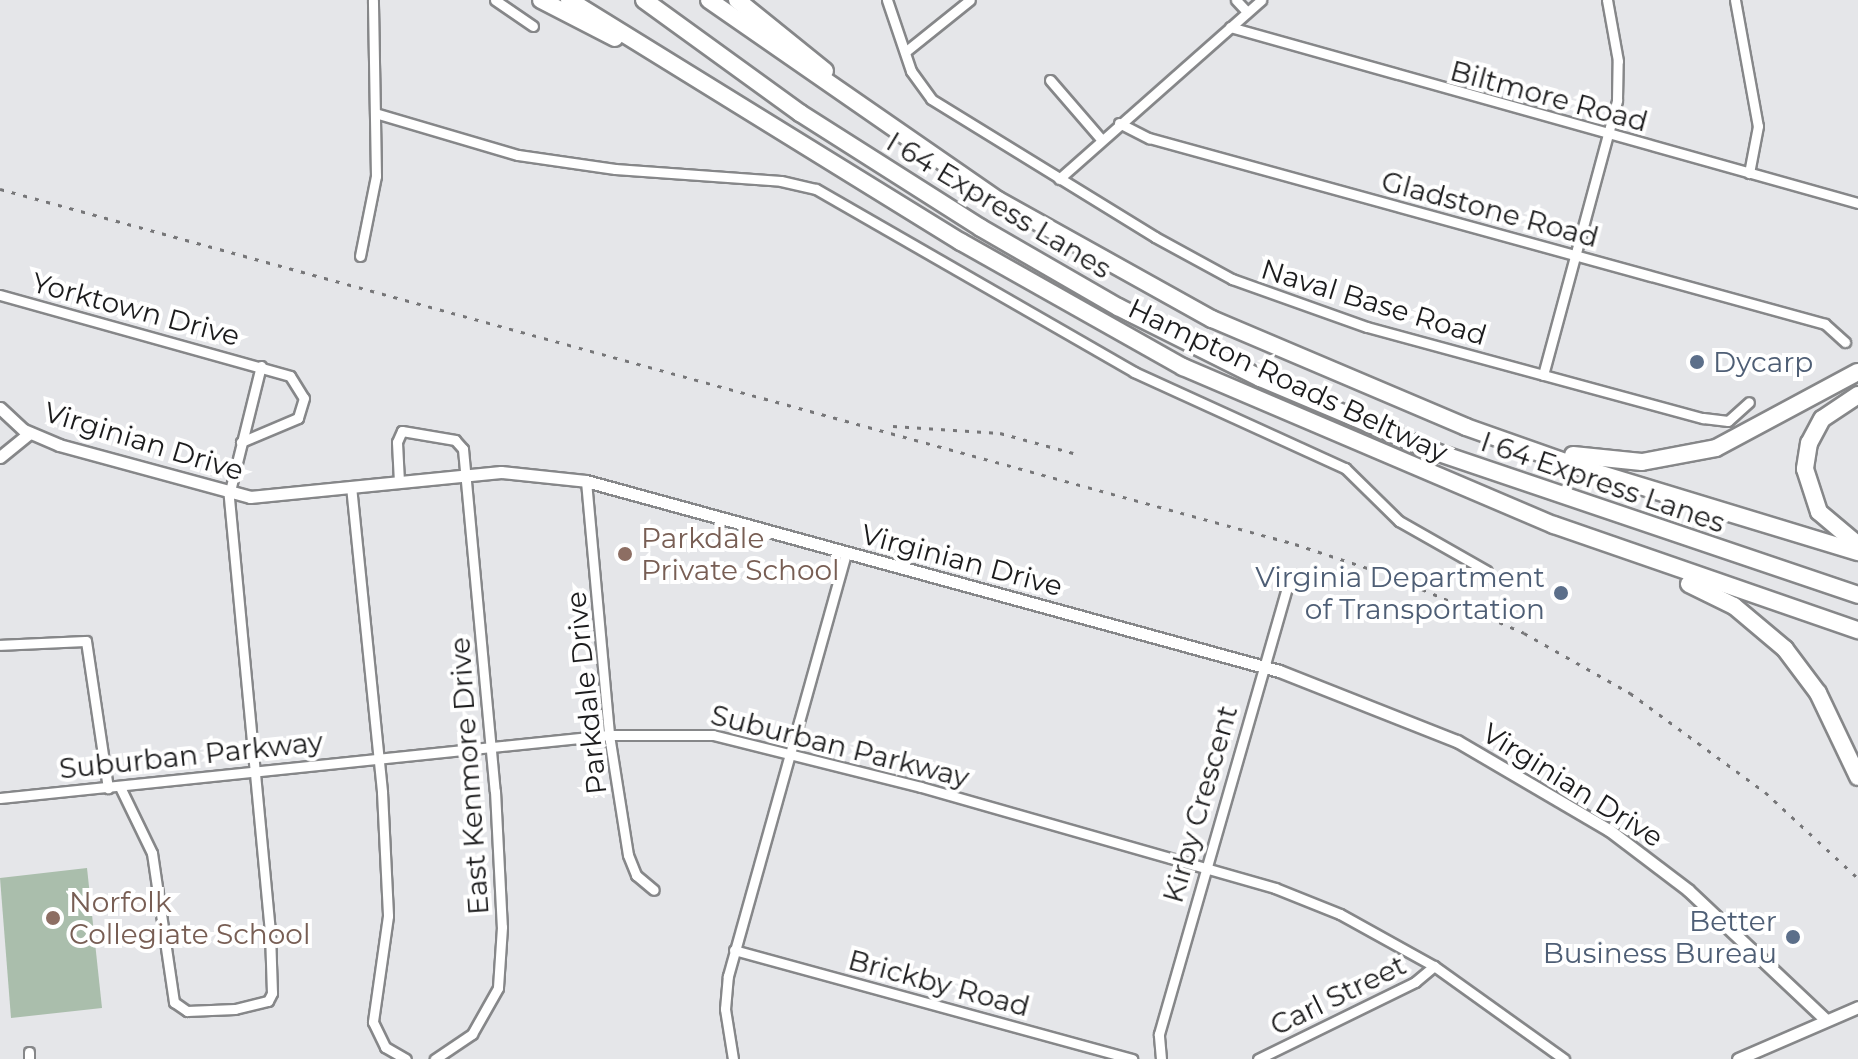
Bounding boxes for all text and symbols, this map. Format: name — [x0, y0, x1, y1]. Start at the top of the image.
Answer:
street label: Biltmore Road — [1447, 54, 1651, 138]
street label: I 64 Express Lanes — [881, 125, 1117, 285]
street label: Gladstone Road — [1378, 164, 1602, 254]
street label: Naval Base Road — [1257, 252, 1491, 352]
street label: Yorktown Drive — [28, 265, 244, 353]
street label: Hampton Roads Beltway — [1123, 291, 1453, 469]
place label: Dycarp — [1713, 345, 1813, 379]
marker: Dycarp — [1688, 353, 1706, 371]
street label: Virginian Drive — [40, 395, 248, 487]
street label: I 64 Express Lanes — [1477, 424, 1729, 540]
street label: Virginian Drive — [858, 517, 1066, 603]
place label: Parkdale Private School — [641, 521, 840, 587]
marker: Parkdale Private School — [616, 545, 634, 563]
place label: Virginia Department of Transportation — [1255, 560, 1545, 626]
marker: Virginia Department of Transportation — [1552, 584, 1570, 602]
street label: Parkdale Drive — [559, 590, 613, 796]
street label: East Kenmore Drive — [443, 636, 495, 916]
street label: Suburban Parkway — [707, 698, 973, 794]
street label: Kirby Crescent — [1156, 702, 1244, 906]
street label: Virginian Drive — [1476, 716, 1670, 854]
street label: Suburban Parkway — [58, 724, 324, 786]
place label: Norfolk Collegiate School — [69, 885, 310, 951]
place label: Better Business Bureau — [1543, 904, 1777, 970]
marker: Norfolk Collegiate School — [44, 909, 62, 927]
marker: Better Business Bureau — [1784, 928, 1802, 946]
street label: Brickby Road — [845, 943, 1033, 1023]
street label: Carl Street — [1265, 948, 1411, 1042]

